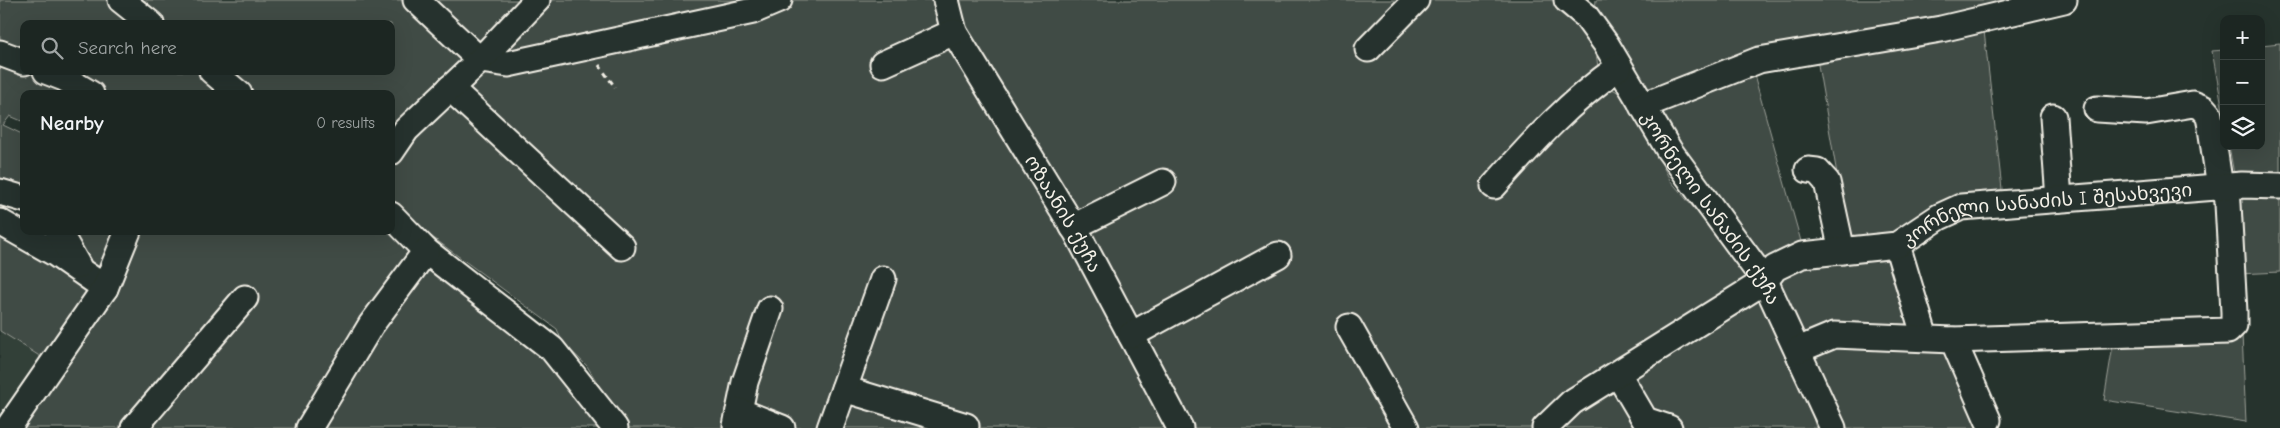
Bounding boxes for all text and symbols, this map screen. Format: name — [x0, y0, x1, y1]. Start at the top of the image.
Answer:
map controls — [2220, 15, 2265, 150]
button: + — [2220, 15, 2265, 60]
search box — [20, 20, 395, 75]
icon: search — [38, 34, 66, 62]
text: Search here — [78, 37, 177, 59]
button: − — [2220, 60, 2265, 105]
button: layers — [2220, 105, 2265, 150]
street label: კორნელი სანაძის ქუჩა — [1636, 107, 1784, 308]
text: Nearby — [40, 111, 104, 135]
text: 0 results — [316, 114, 375, 132]
street label: ოზაანის ქუჩა — [1020, 151, 1106, 276]
street label: კორნელი სანაძის I შესახვევი — [1898, 179, 2193, 251]

